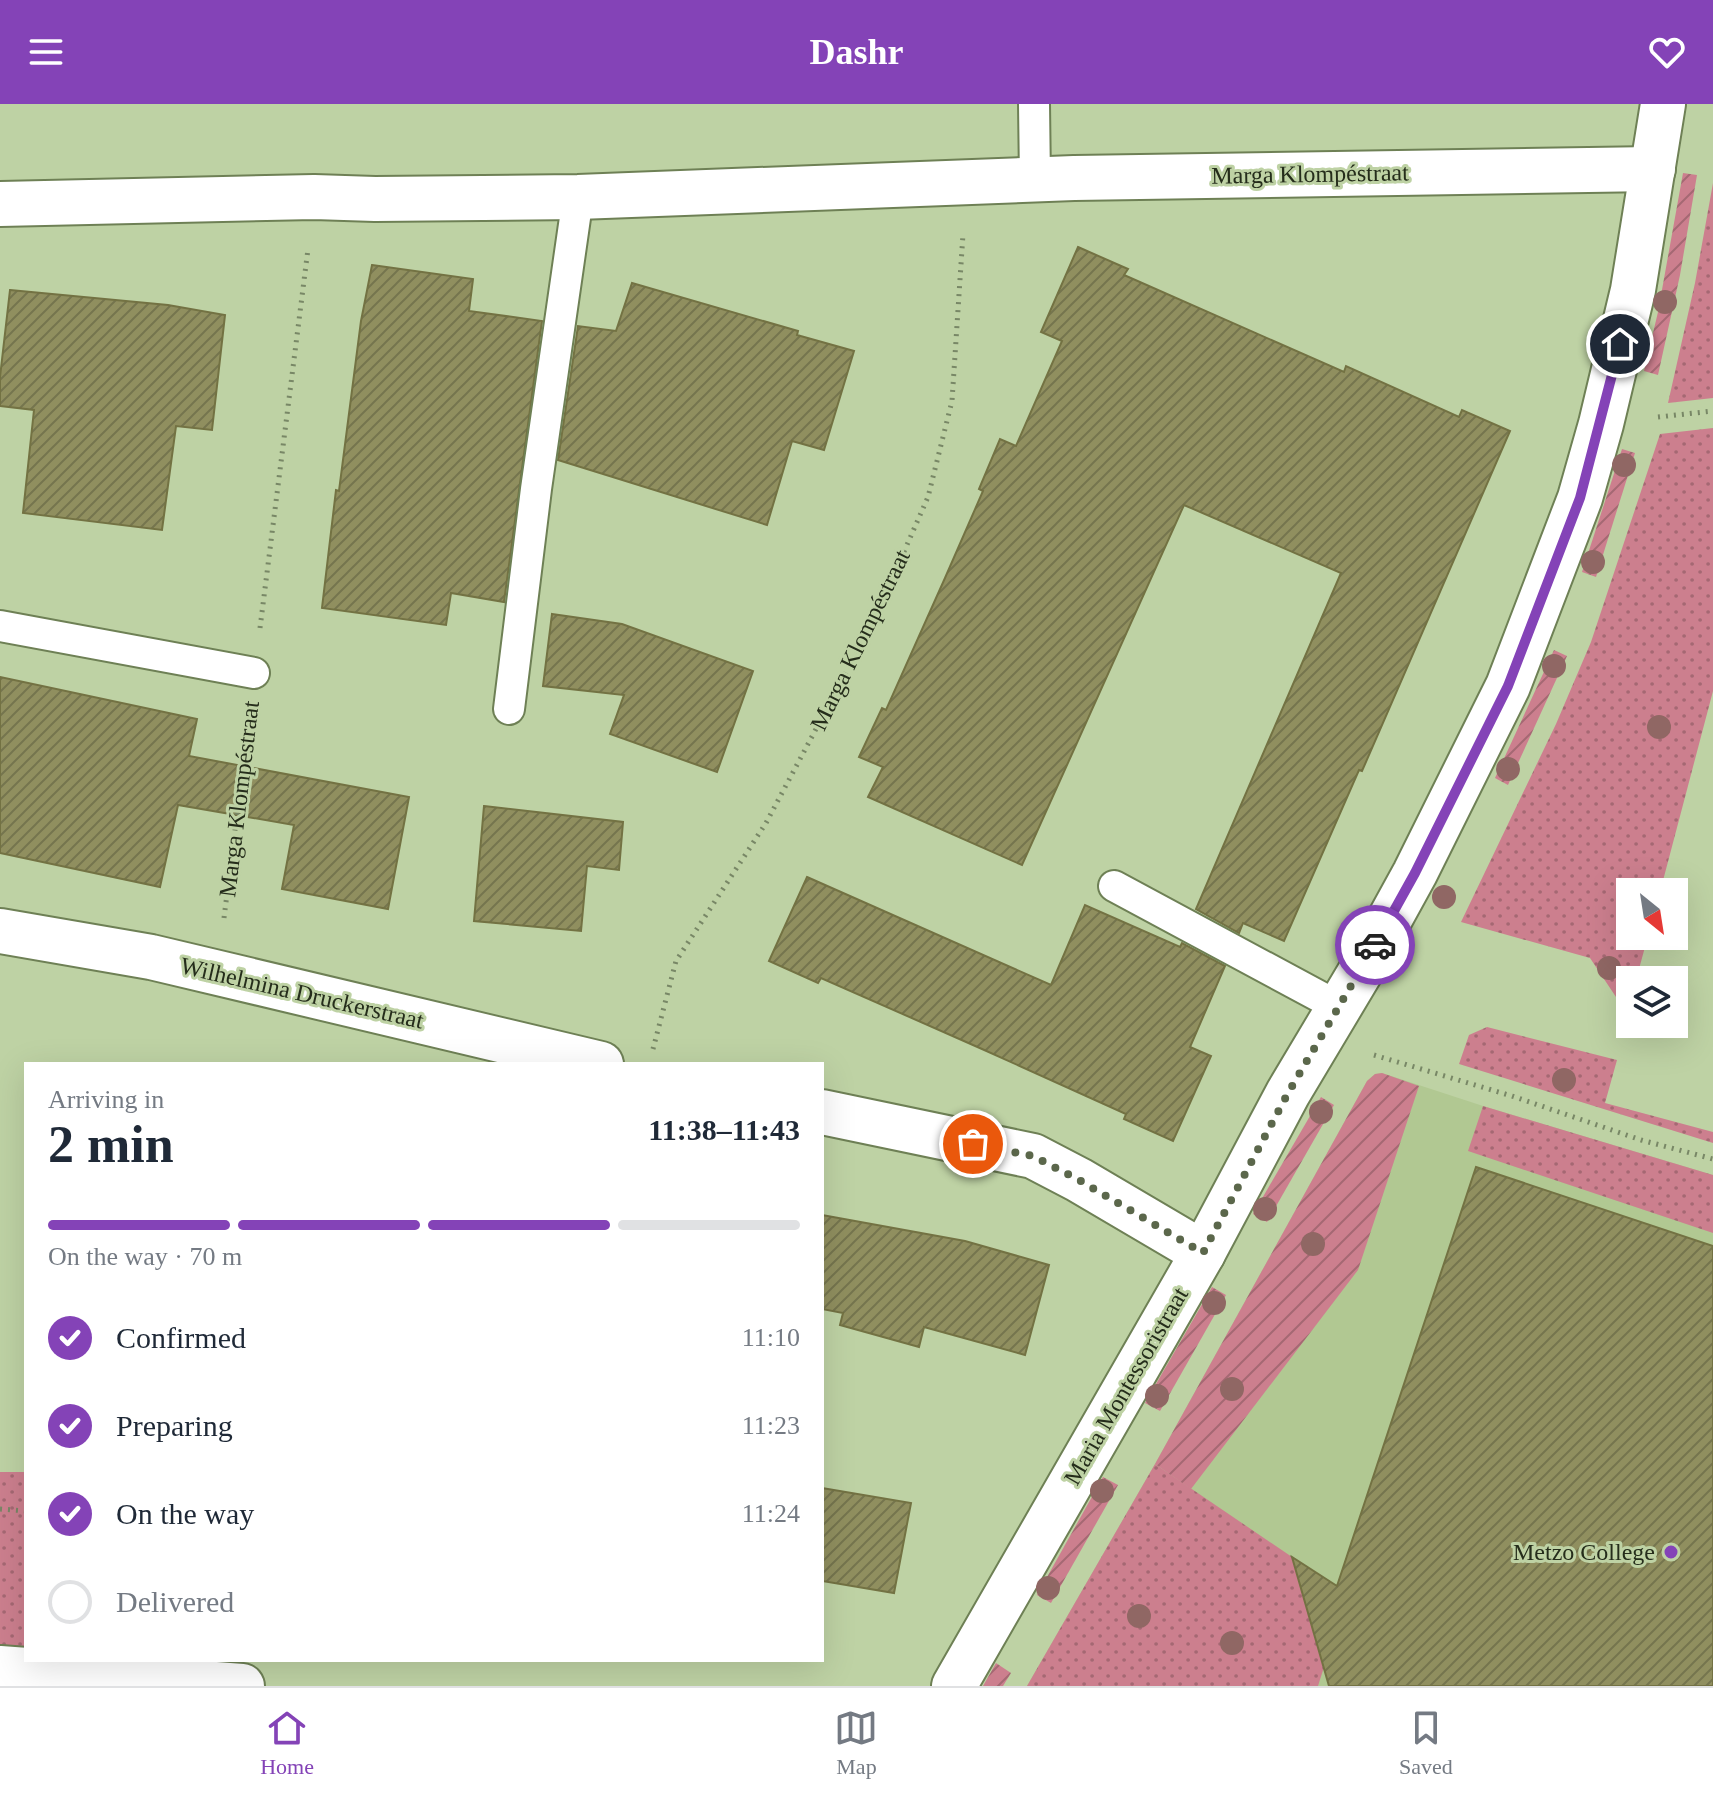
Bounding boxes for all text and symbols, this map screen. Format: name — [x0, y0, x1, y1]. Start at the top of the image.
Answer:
icon: menu — [24, 30, 68, 74]
icon: heart — [1645, 30, 1689, 74]
text: Dashr — [809, 32, 904, 72]
street label: Marga Klompéstraat — [1211, 159, 1409, 189]
pin — [1586, 310, 1654, 378]
icon: home — [1598, 322, 1642, 366]
street label: Marga Klompéstraat — [805, 545, 915, 734]
street label: Marga Klompéstraat — [214, 699, 264, 899]
north arrow — [1616, 878, 1688, 950]
map controls — [1616, 878, 1688, 1038]
courier — [1335, 905, 1415, 985]
icon: car — [1353, 923, 1397, 967]
street label: Wilhelmina Druckerstraat — [178, 952, 427, 1034]
button: layers — [1616, 966, 1688, 1038]
text: Arriving in — [48, 1085, 164, 1114]
pin — [939, 1110, 1007, 1178]
text: 11:38–11:43 — [648, 1113, 800, 1146]
text: 2 min — [48, 1116, 174, 1173]
icon: bag — [951, 1122, 995, 1166]
text: On the way · 70 m — [48, 1242, 242, 1271]
street label: Maria Montessoristraat — [1059, 1283, 1193, 1489]
icon: check — [48, 1316, 92, 1360]
text: Confirmed — [116, 1321, 246, 1354]
text: 11:10 — [742, 1323, 800, 1352]
icon: check — [48, 1404, 92, 1448]
text: Preparing — [116, 1409, 233, 1442]
text: 11:23 — [742, 1411, 800, 1440]
icon: check — [48, 1492, 92, 1536]
text: On the way — [116, 1497, 254, 1530]
text: 11:24 — [742, 1499, 800, 1528]
place label: Metzo College — [1513, 1539, 1655, 1565]
marker: Metzo College — [1662, 1543, 1680, 1561]
text: Delivered — [116, 1585, 234, 1618]
tab: Home — [260, 1706, 314, 1780]
tab: Map — [834, 1706, 878, 1780]
tab: Saved — [1399, 1706, 1453, 1780]

